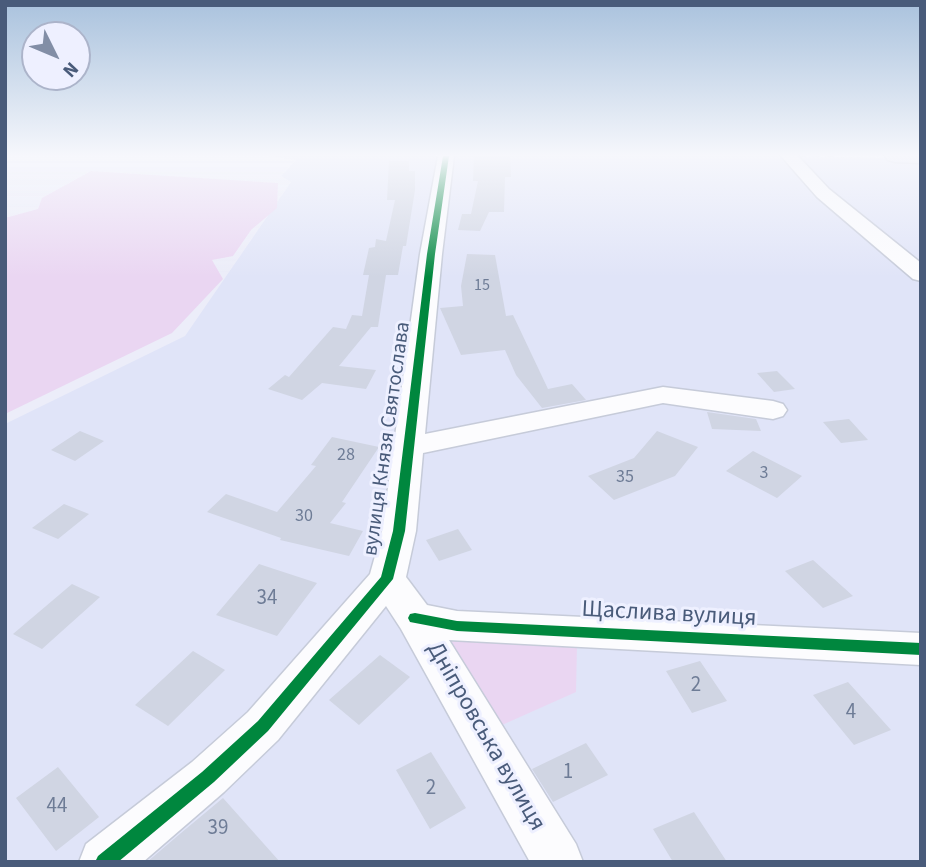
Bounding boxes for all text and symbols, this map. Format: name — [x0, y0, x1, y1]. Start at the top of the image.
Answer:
north arrow — [21, 21, 91, 91]
text: N — [56, 55, 84, 83]
house number: 15 — [474, 276, 490, 296]
street label: вулиця Князя Святослава — [359, 320, 417, 558]
house number: 28 — [337, 445, 355, 467]
house number: 3 — [760, 463, 768, 485]
house number: 35 — [616, 467, 634, 489]
house number: 30 — [295, 506, 313, 528]
house number: 34 — [257, 586, 277, 612]
street label: Щаслива вулиця — [581, 596, 757, 634]
street label: Дніпровська вулиця — [419, 638, 551, 836]
house number: 2 — [691, 673, 701, 699]
house number: 4 — [846, 700, 856, 726]
house number: 1 — [563, 760, 573, 786]
house number: 2 — [426, 776, 436, 802]
house number: 44 — [47, 794, 67, 820]
house number: 39 — [208, 816, 228, 842]

